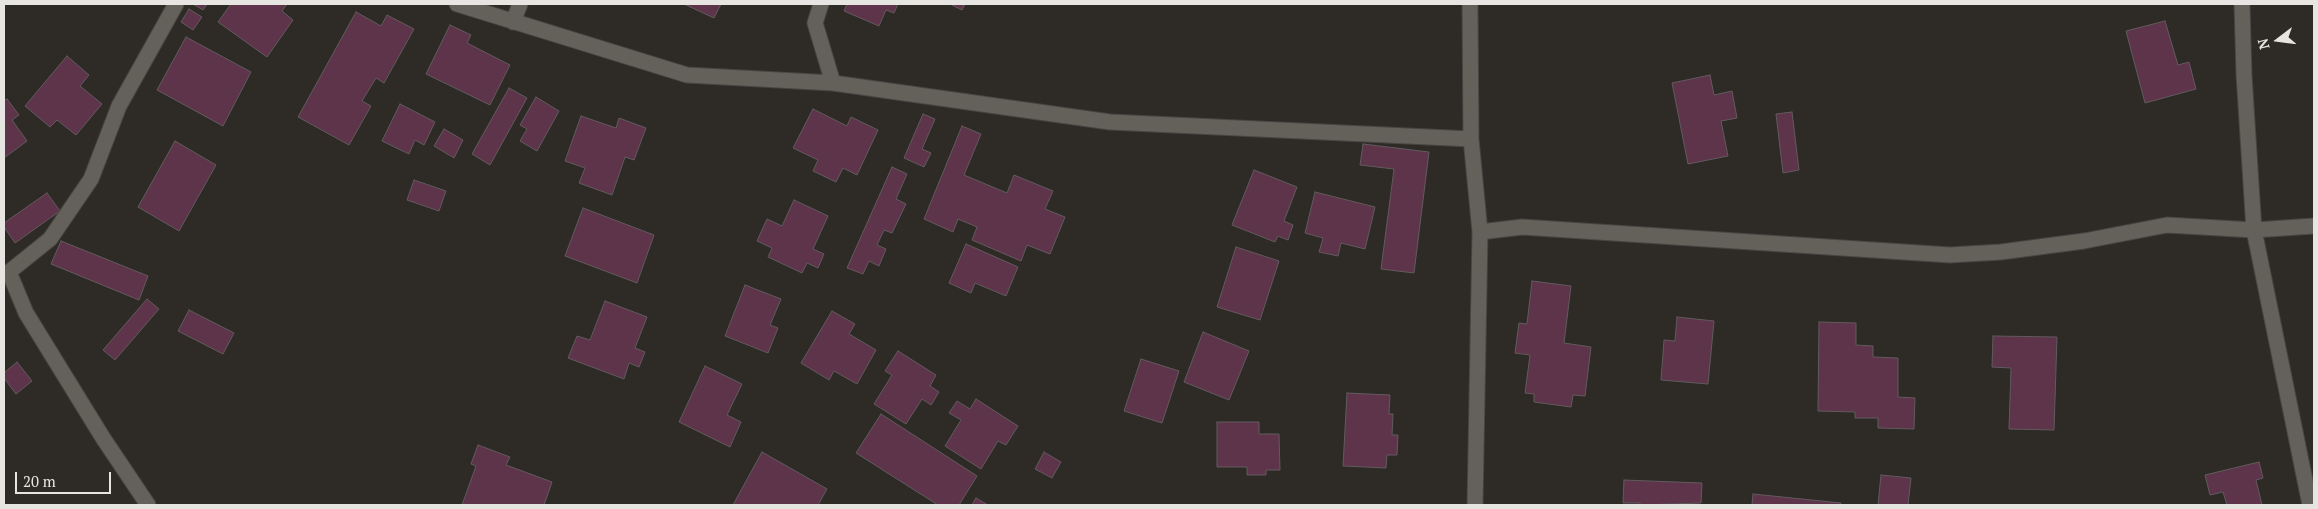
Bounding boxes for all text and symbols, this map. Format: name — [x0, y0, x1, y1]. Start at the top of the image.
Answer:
north arrow — [2253, 15, 2303, 65]
text: N — [2252, 36, 2274, 52]
scale bar — [18, 462, 114, 494]
text: 20 m — [23, 471, 56, 491]

